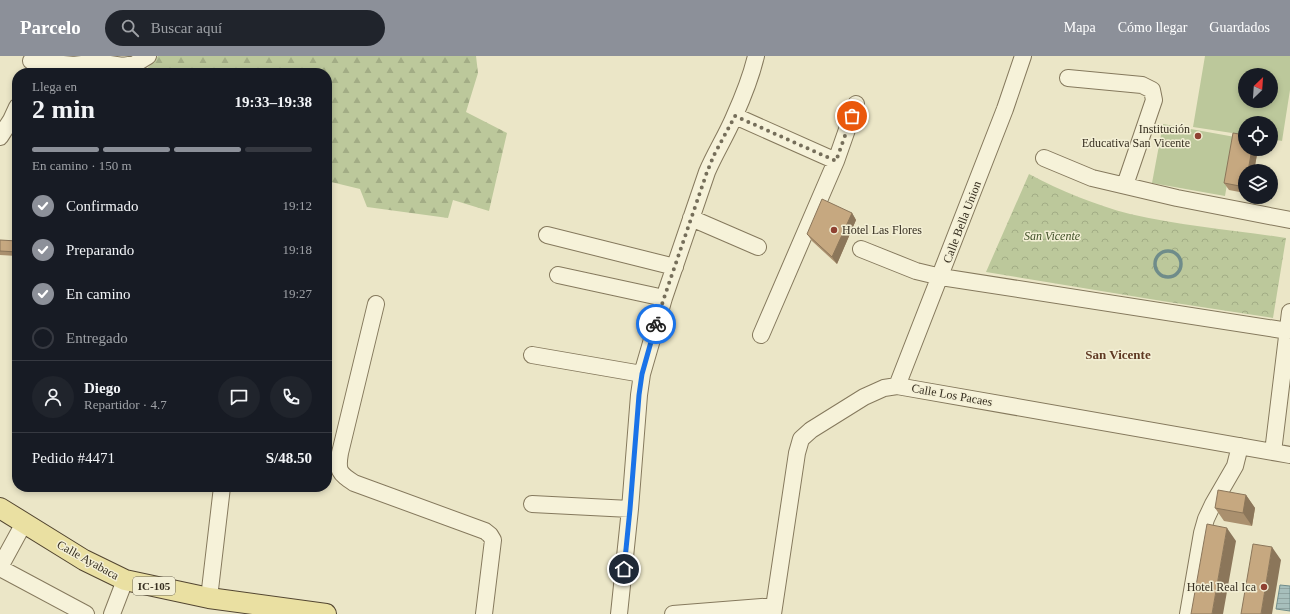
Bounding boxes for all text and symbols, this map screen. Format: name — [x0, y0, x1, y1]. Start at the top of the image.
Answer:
search box — [105, 10, 385, 46]
text: Parcelo — [20, 17, 81, 38]
icon: search — [119, 17, 141, 39]
text: Buscar aquí — [151, 20, 222, 36]
text: Mapa — [1064, 20, 1096, 35]
text: Cómo llegar — [1118, 20, 1187, 35]
text: Guardados — [1209, 20, 1270, 35]
north arrow — [1238, 68, 1278, 108]
map controls — [1238, 68, 1278, 204]
text: Llega en — [32, 79, 77, 94]
text: 19:33–19:38 — [235, 94, 312, 110]
text: 2 min — [32, 95, 95, 124]
pin — [835, 99, 869, 133]
icon: bag — [841, 105, 863, 127]
button: locate — [1238, 116, 1278, 156]
place label: Institución Educativa San Vicente — [1082, 122, 1190, 150]
marker: Institución Educativa San Vicente — [1193, 131, 1203, 141]
text: En camino · 150 m — [32, 158, 132, 173]
button: layers — [1238, 164, 1278, 204]
street label: Calle Bella Union — [940, 179, 984, 265]
icon: check — [32, 195, 54, 217]
text: Confirmado — [66, 198, 139, 214]
text: 19:12 — [282, 198, 312, 213]
place label: Hotel Las Flores — [842, 223, 922, 237]
marker: Hotel Las Flores — [829, 225, 839, 235]
park label: San Vicente — [1024, 229, 1081, 243]
icon: check — [32, 239, 54, 261]
text: Preparando — [66, 242, 134, 258]
text: 19:18 — [282, 242, 312, 257]
icon: check — [32, 283, 54, 305]
text: En camino — [66, 286, 131, 302]
text: 19:27 — [282, 286, 312, 301]
courier — [636, 304, 676, 344]
icon: bike — [645, 313, 667, 335]
text: Entregado — [66, 330, 128, 346]
district label: San Vicente — [1085, 347, 1151, 362]
button: person — [32, 376, 74, 418]
button: chat — [218, 376, 260, 418]
button: phone — [270, 376, 312, 418]
text: Diego — [84, 380, 121, 396]
street label: Calle Los Pacaes — [910, 381, 994, 409]
text: Repartidor · 4.7 — [84, 397, 167, 412]
text: Pedido #4471 — [32, 450, 115, 466]
text: S/48.50 — [266, 450, 312, 466]
street label: Calle Ayabaca — [55, 537, 122, 583]
pin — [607, 552, 641, 586]
icon: home — [613, 558, 635, 580]
road number: IC-105 — [133, 577, 175, 595]
place label: Hotel Real Ica — [1187, 580, 1257, 594]
marker: Hotel Real Ica — [1259, 582, 1269, 592]

